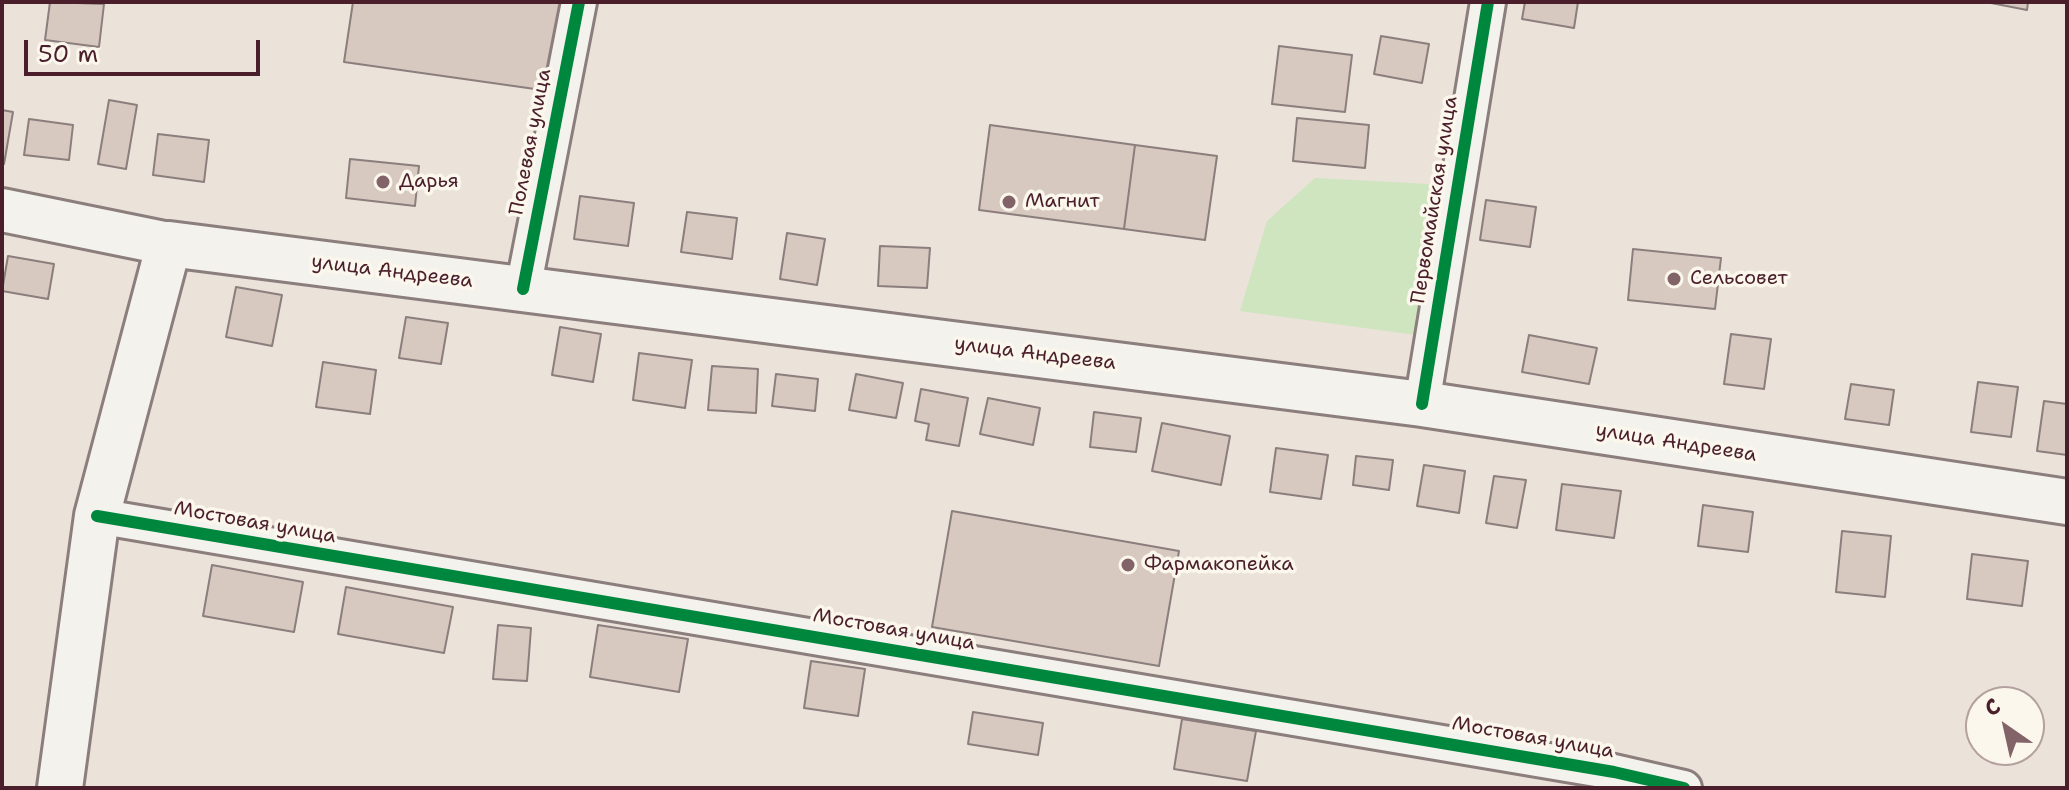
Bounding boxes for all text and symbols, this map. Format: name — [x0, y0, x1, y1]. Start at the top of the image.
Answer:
scale bar — [28, 24, 264, 74]
text: 50 m — [38, 38, 98, 70]
street label: Полевая улица — [505, 67, 557, 217]
street label: Первомайская улица — [1407, 94, 1463, 306]
place label: Дарья — [399, 170, 459, 194]
marker: Дарья — [374, 173, 392, 191]
place label: Магнит — [1025, 190, 1100, 214]
marker: Магнит — [1000, 193, 1018, 211]
street label: улица Андреева — [310, 250, 474, 294]
place label: Сельсовет — [1690, 267, 1788, 291]
marker: Сельсовет — [1665, 270, 1683, 288]
street label: улица Андреева — [953, 332, 1117, 376]
street label: улица Андреева — [1594, 418, 1758, 468]
street label: Мостовая улица — [172, 497, 338, 549]
place label: Фармакопейка — [1144, 553, 1294, 577]
marker: Фармакопейка — [1119, 556, 1137, 574]
street label: Мостовая улица — [811, 604, 977, 656]
north arrow — [1965, 686, 2045, 766]
text: С — [1979, 692, 2006, 723]
street label: Мостовая улица — [1450, 712, 1616, 764]

